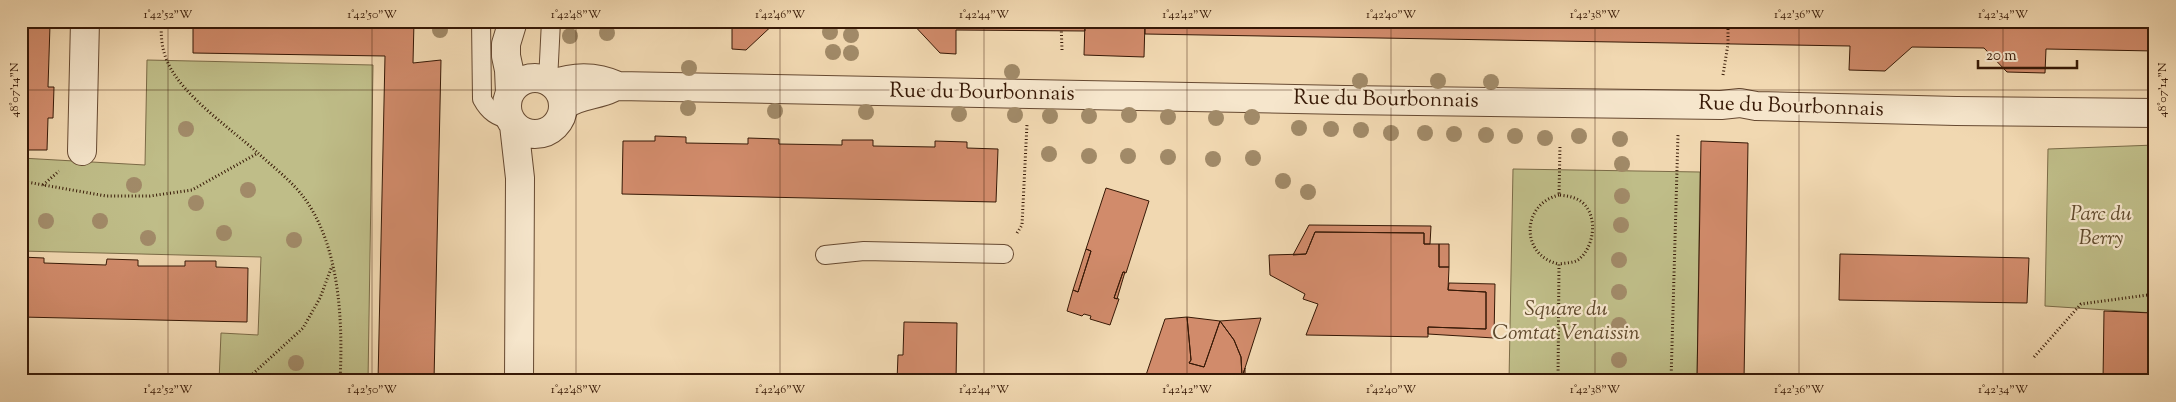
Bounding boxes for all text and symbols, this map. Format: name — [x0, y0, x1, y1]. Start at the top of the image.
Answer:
text: 1°42'52"W — [144, 6, 193, 24]
text: 1°42'50"W — [347, 6, 397, 24]
text: 1°42'48"W — [551, 6, 602, 24]
text: 1°42'46"W — [755, 6, 806, 24]
text: 1°42'44"W — [959, 6, 1010, 24]
text: 1°42'42"W — [1162, 6, 1213, 24]
text: 1°42'40"W — [1366, 6, 1417, 24]
text: 1°42'38"W — [1570, 6, 1621, 24]
text: 1°42'36"W — [1774, 6, 1825, 24]
text: 1°42'34"W — [1978, 6, 2029, 24]
scale bar — [1978, 38, 2077, 70]
text: 20 m — [1986, 46, 2017, 67]
text: 48°07'14"N — [6, 62, 24, 118]
text: 48°07'14"N — [2154, 62, 2172, 118]
street label: Rue du Bourbonnais — [889, 76, 1075, 110]
street label: Rue du Bourbonnais — [1293, 83, 1479, 117]
street label: Rue du Bourbonnais — [1698, 89, 1884, 125]
park label: Parc du Berry — [2070, 200, 2132, 254]
park label: Square du Comtat Venaissin — [1492, 295, 1640, 349]
text: 1°42'52"W — [144, 381, 193, 399]
text: 1°42'50"W — [347, 381, 397, 399]
text: 1°42'48"W — [551, 381, 602, 399]
text: 1°42'46"W — [755, 381, 806, 399]
text: 1°42'44"W — [959, 381, 1010, 399]
text: 1°42'42"W — [1162, 381, 1213, 399]
text: 1°42'40"W — [1366, 381, 1417, 399]
text: 1°42'38"W — [1570, 381, 1621, 399]
text: 1°42'36"W — [1774, 381, 1825, 399]
text: 1°42'34"W — [1978, 381, 2029, 399]

